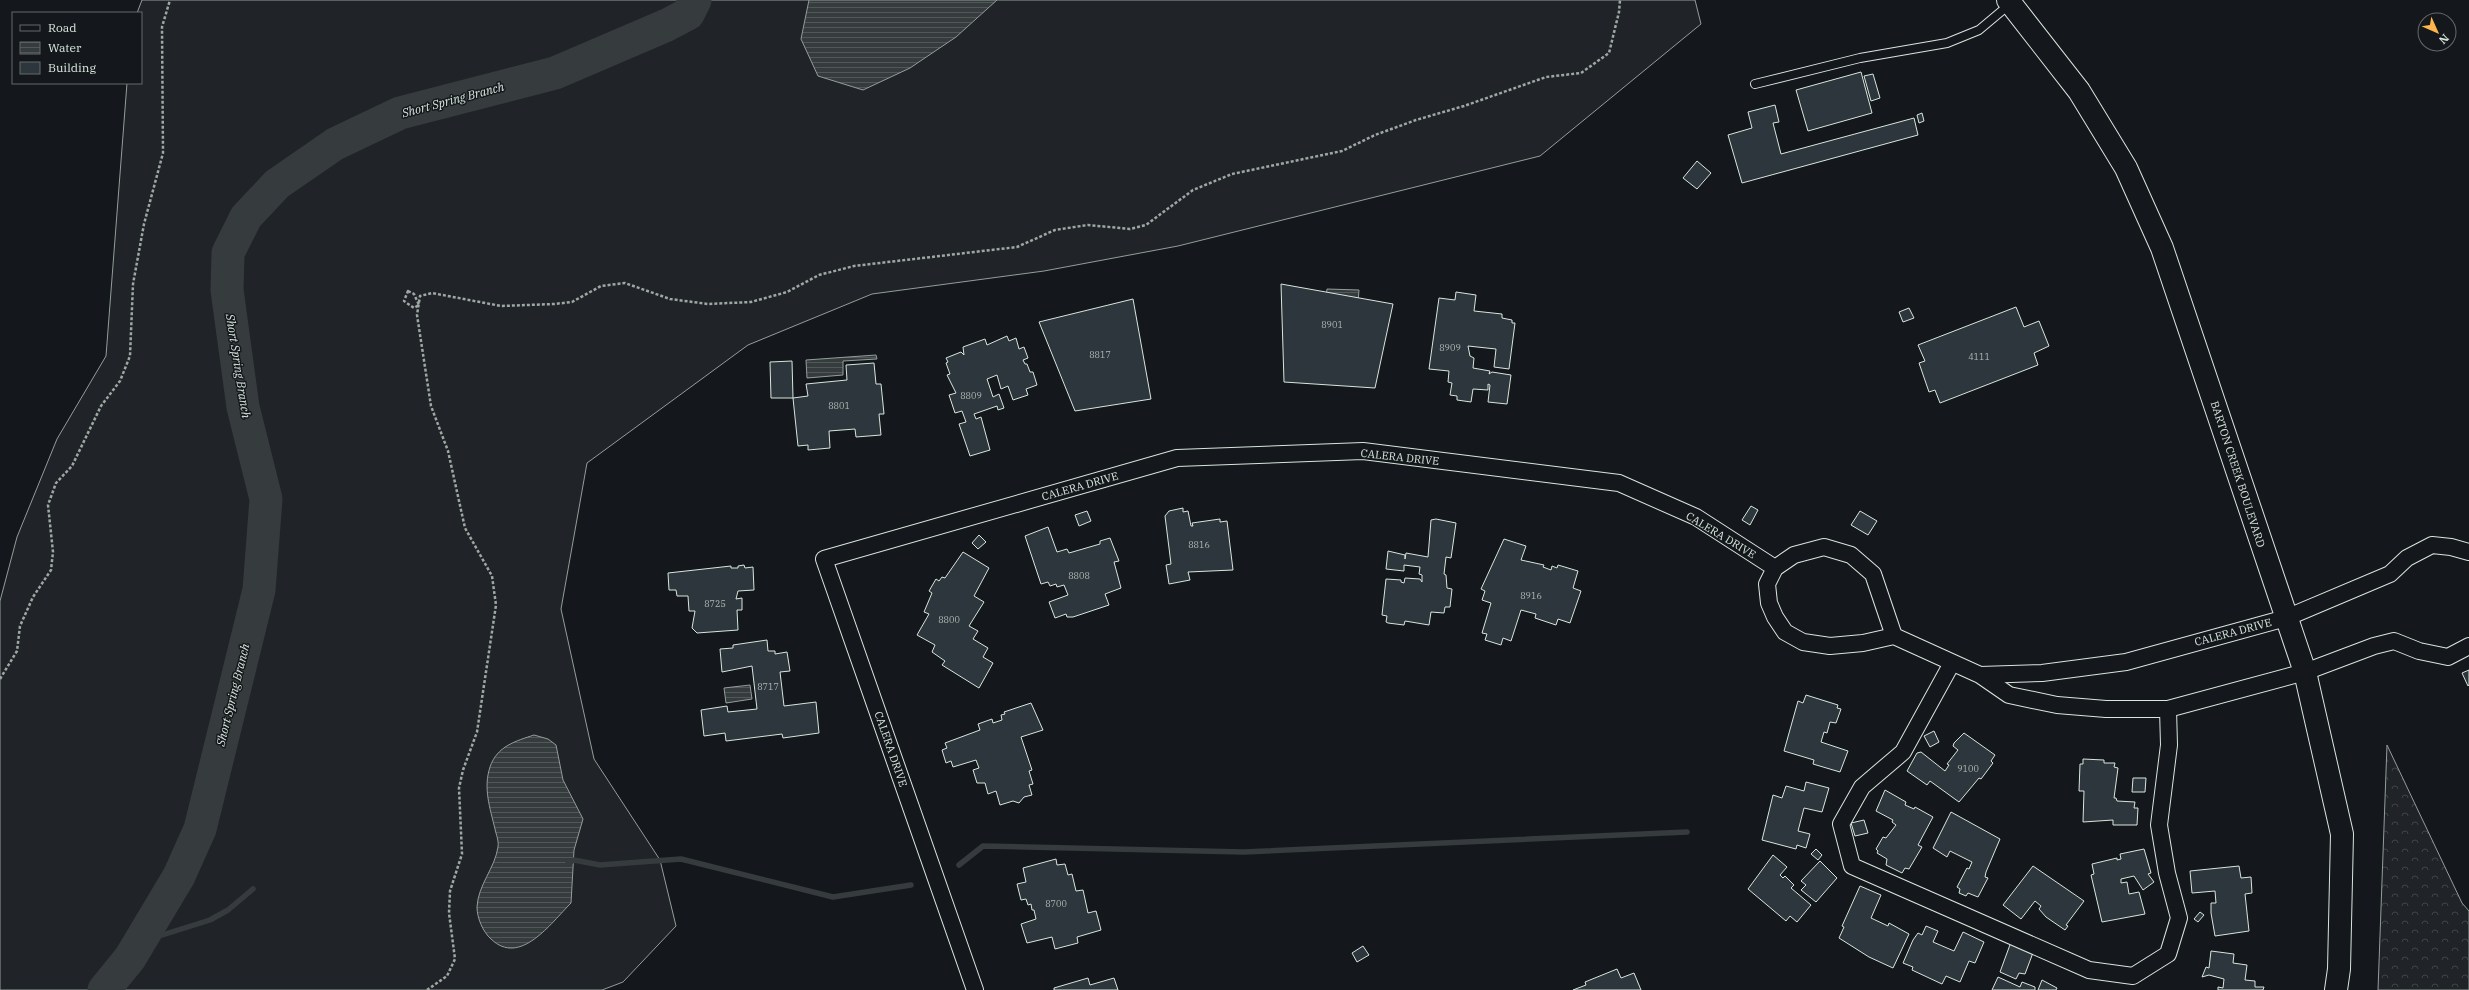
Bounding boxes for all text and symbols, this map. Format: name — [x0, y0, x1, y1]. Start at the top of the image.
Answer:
legend — [12, 12, 142, 84]
north arrow — [2417, 12, 2457, 52]
text: Road — [48, 20, 77, 35]
text: N — [2436, 31, 2452, 47]
text: Water — [48, 40, 82, 55]
text: Building — [48, 60, 96, 75]
water label: Short Spring Branch — [399, 79, 506, 121]
water label: Short Spring Branch — [223, 312, 254, 420]
house number: 8901 — [1321, 319, 1343, 330]
house number: 8909 — [1439, 342, 1461, 353]
house number: 8817 — [1089, 349, 1111, 360]
house number: 4111 — [1968, 351, 1990, 362]
house number: 8809 — [960, 390, 982, 401]
street label: BARTON CREEK BOULEVARD — [2208, 399, 2268, 549]
house number: 8801 — [828, 400, 850, 411]
street label: CALERA DRIVE — [1360, 446, 1440, 468]
street label: CALERA DRIVE — [1040, 468, 1120, 504]
street label: CALERA DRIVE — [1684, 509, 1758, 561]
house number: 8816 — [1188, 539, 1210, 550]
house number: 8808 — [1068, 570, 1090, 581]
house number: 8916 — [1520, 590, 1542, 601]
house number: 8725 — [704, 598, 726, 609]
house number: 8800 — [938, 614, 960, 625]
street label: CALERA DRIVE — [2193, 615, 2273, 649]
water label: Short Spring Branch — [212, 642, 253, 749]
house number: 8717 — [757, 681, 779, 692]
street label: CALERA DRIVE — [872, 709, 910, 789]
house number: 9100 — [1957, 763, 1979, 774]
house number: 8700 — [1045, 898, 1067, 909]

